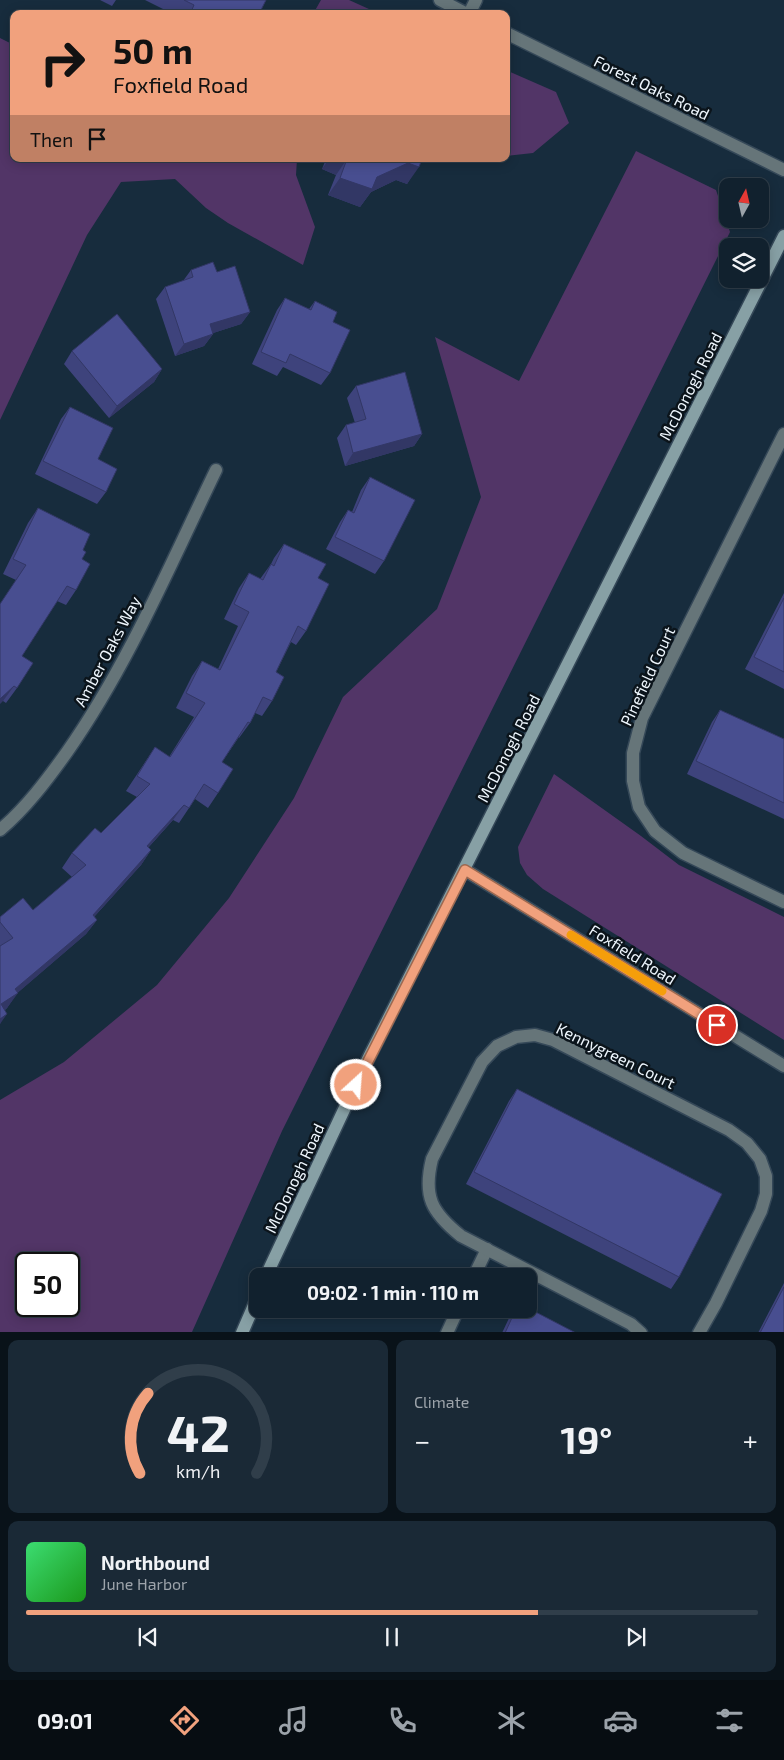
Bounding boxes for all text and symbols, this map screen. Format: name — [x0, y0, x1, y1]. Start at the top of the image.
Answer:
text: 50 m — [113, 29, 193, 71]
icon: right — [30, 30, 95, 95]
street label: Forest Oaks Road — [591, 51, 713, 123]
text: Foxfield Road — [113, 71, 248, 97]
icon: arrive — [83, 125, 111, 153]
text: Then — [30, 128, 73, 151]
north arrow — [719, 178, 769, 228]
map controls — [719, 178, 769, 288]
button: layers — [719, 238, 769, 288]
street label: McDonogh Road — [655, 329, 725, 443]
street label: Amber Oaks Way — [70, 592, 144, 710]
street label: Pinefield Court — [616, 624, 678, 728]
street label: McDonogh Road — [473, 691, 543, 805]
street label: Foxfield Road — [586, 920, 680, 988]
pin — [696, 1004, 738, 1046]
icon: arrive — [703, 1011, 731, 1039]
street label: Kennygreen Court — [553, 1018, 679, 1092]
position arrow — [329, 1058, 381, 1110]
street label: McDonogh Road — [260, 1120, 328, 1236]
speed limit sign: 50 — [15, 1252, 80, 1317]
text: 09:02 · 1 min · 110 m — [307, 1281, 479, 1304]
text: Climate — [414, 1392, 469, 1411]
text: 42 — [166, 1400, 230, 1462]
text: 19° — [561, 1416, 612, 1462]
text: − — [414, 1423, 430, 1457]
text: + — [743, 1423, 758, 1457]
text: km/h — [176, 1460, 220, 1482]
text: Northbound — [101, 1551, 210, 1574]
text: June Harbor — [101, 1574, 188, 1593]
icon: previous — [134, 1623, 162, 1651]
icon: pause — [378, 1623, 406, 1651]
icon: next — [622, 1623, 650, 1651]
icon: directions — [167, 1703, 202, 1738]
icon: music — [276, 1703, 311, 1738]
icon: phone — [385, 1703, 420, 1738]
icon: climate — [494, 1703, 529, 1738]
icon: car — [603, 1703, 638, 1738]
icon: filters — [712, 1703, 747, 1738]
text: 09:01 — [37, 1707, 93, 1733]

